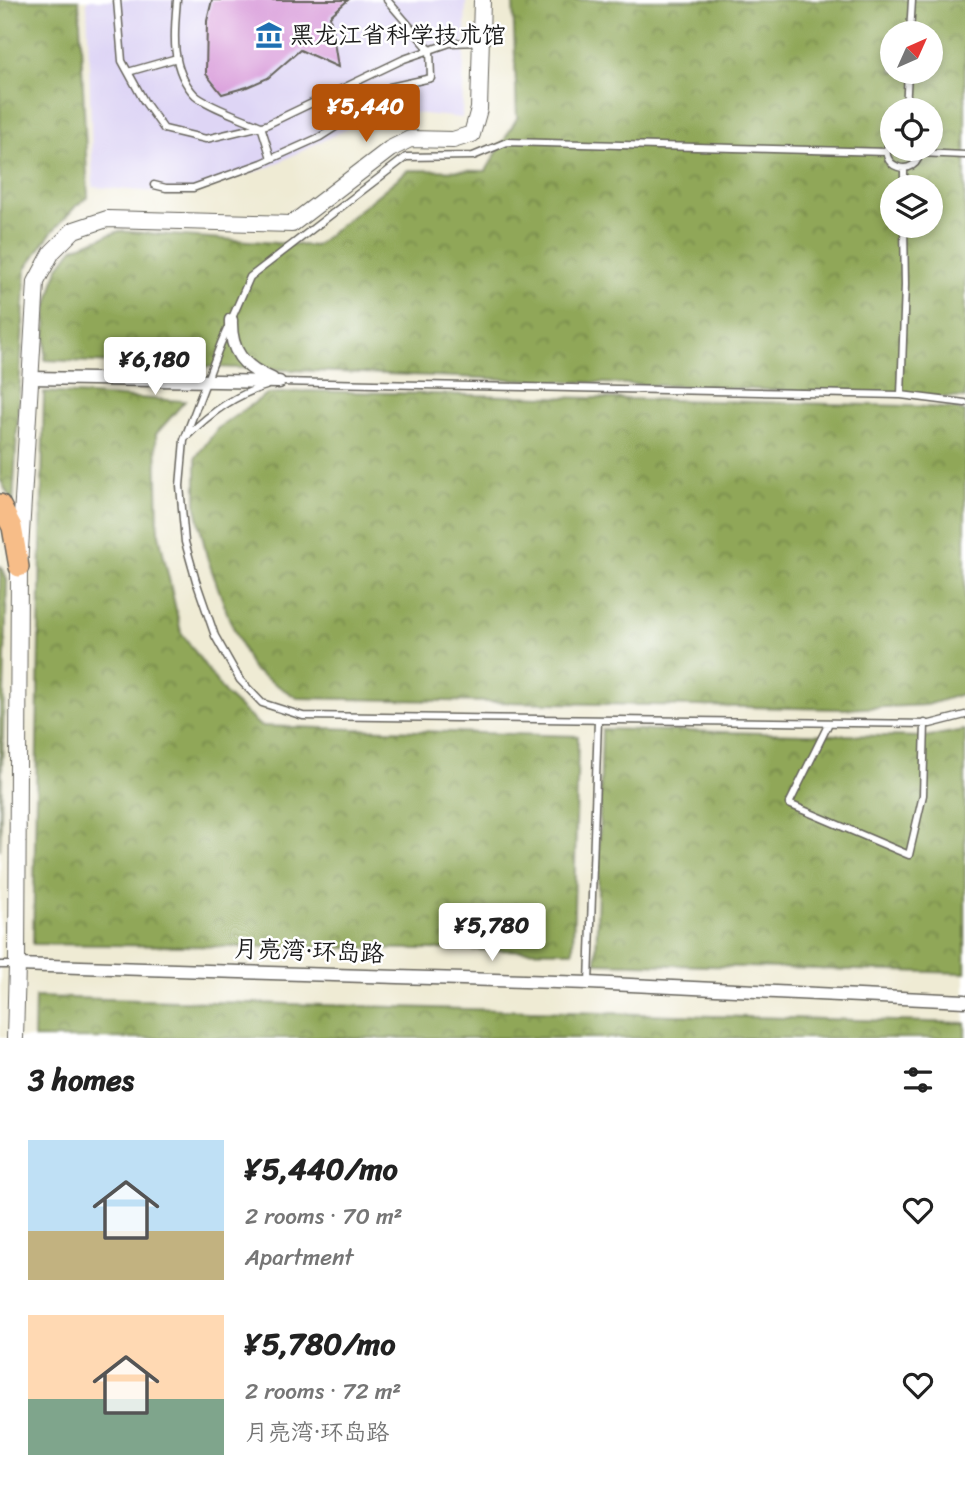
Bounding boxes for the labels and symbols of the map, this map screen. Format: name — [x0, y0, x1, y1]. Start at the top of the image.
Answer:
place label: 黑龙江省科学技术馆 — [290, 14, 506, 56]
museum icon: 黑龙江省科学技术馆 — [254, 20, 284, 50]
north arrow — [880, 21, 943, 84]
pin: ¥5,440 — [309, 85, 423, 144]
pin: ¥6,180 — [98, 338, 212, 397]
pin: ¥5,780 — [435, 904, 549, 963]
street label: 月亮湾·环岛路 — [233, 927, 385, 975]

